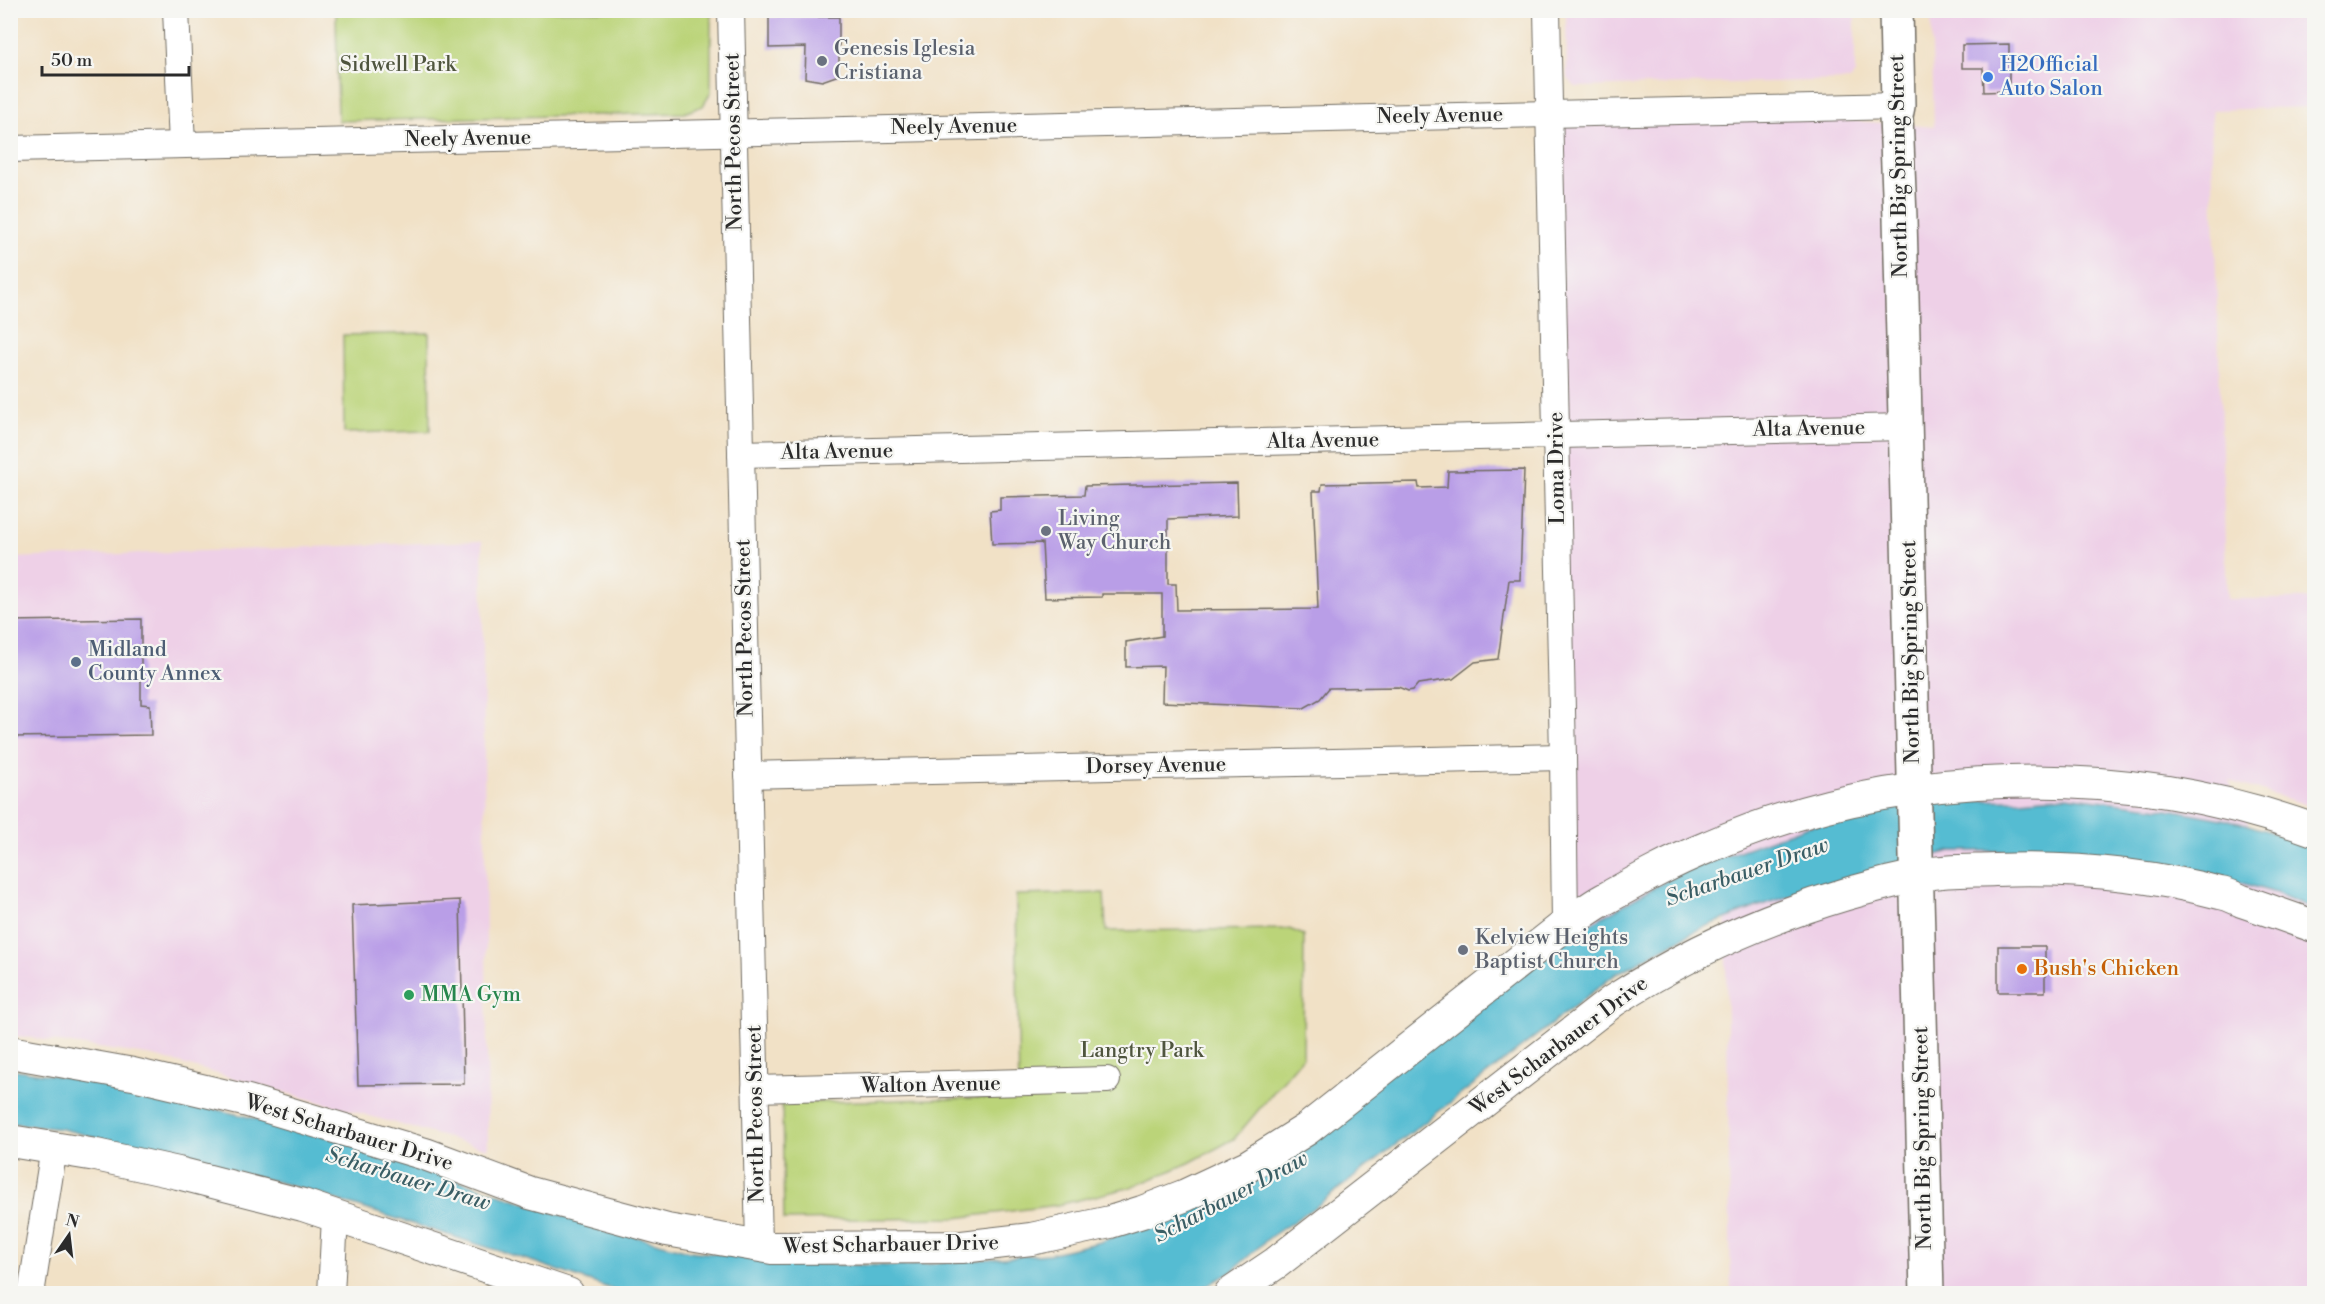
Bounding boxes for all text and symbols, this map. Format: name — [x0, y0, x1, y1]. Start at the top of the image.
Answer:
place label: Genesis Iglesia Cristiana — [834, 36, 976, 86]
scale bar — [42, 39, 189, 77]
text: 50 m — [51, 49, 93, 72]
park label: Sidwell Park — [340, 52, 457, 78]
street label: North Pecos Street — [719, 52, 749, 231]
place label: H2Official Auto Salon — [1999, 52, 2103, 102]
street label: North Big Spring Street — [1884, 53, 1914, 278]
marker: Genesis Iglesia Cristiana — [815, 54, 829, 68]
marker: H2Official Auto Salon — [1981, 70, 1995, 84]
street label: Neely Avenue — [1376, 102, 1504, 130]
street label: Neely Avenue — [890, 113, 1018, 141]
street label: Neely Avenue — [404, 125, 532, 153]
street label: Loma Drive — [1543, 412, 1571, 524]
street label: Alta Avenue — [1752, 415, 1865, 443]
street label: Alta Avenue — [1266, 427, 1379, 455]
street label: Alta Avenue — [780, 438, 893, 466]
place label: Living Way Church — [1057, 506, 1172, 556]
marker: Living Way Church — [1039, 524, 1053, 538]
street label: North Pecos Street — [730, 538, 760, 717]
street label: North Big Spring Street — [1896, 539, 1926, 764]
place label: Midland County Annex — [88, 637, 222, 687]
marker: Midland County Annex — [69, 655, 83, 669]
street label: Dorsey Avenue — [1085, 752, 1227, 780]
water label: Scharbauer Draw — [1662, 831, 1832, 913]
place label: Kelview Heights Baptist Church — [1474, 925, 1628, 975]
marker: Kelview Heights Baptist Church — [1456, 943, 1470, 957]
place label: Bush's Chicken — [2033, 956, 2180, 982]
marker: Bush's Chicken — [2015, 962, 2029, 976]
street label: West Scharbauer Drive — [1464, 971, 1653, 1122]
place label: MMA Gym — [421, 982, 521, 1008]
marker: MMA Gym — [402, 988, 416, 1002]
street label: North Pecos Street — [741, 1024, 771, 1203]
street label: North Big Spring Street — [1908, 1025, 1938, 1250]
park label: Langtry Park — [1080, 1038, 1205, 1064]
street label: Walton Avenue — [860, 1071, 1001, 1099]
street label: West Scharbauer Drive — [241, 1089, 456, 1177]
water label: Scharbauer Draw — [322, 1141, 494, 1217]
water label: Scharbauer Draw — [1149, 1145, 1313, 1249]
north arrow — [39, 1205, 99, 1265]
text: N — [64, 1210, 81, 1233]
street label: West Scharbauer Drive — [782, 1230, 999, 1260]

